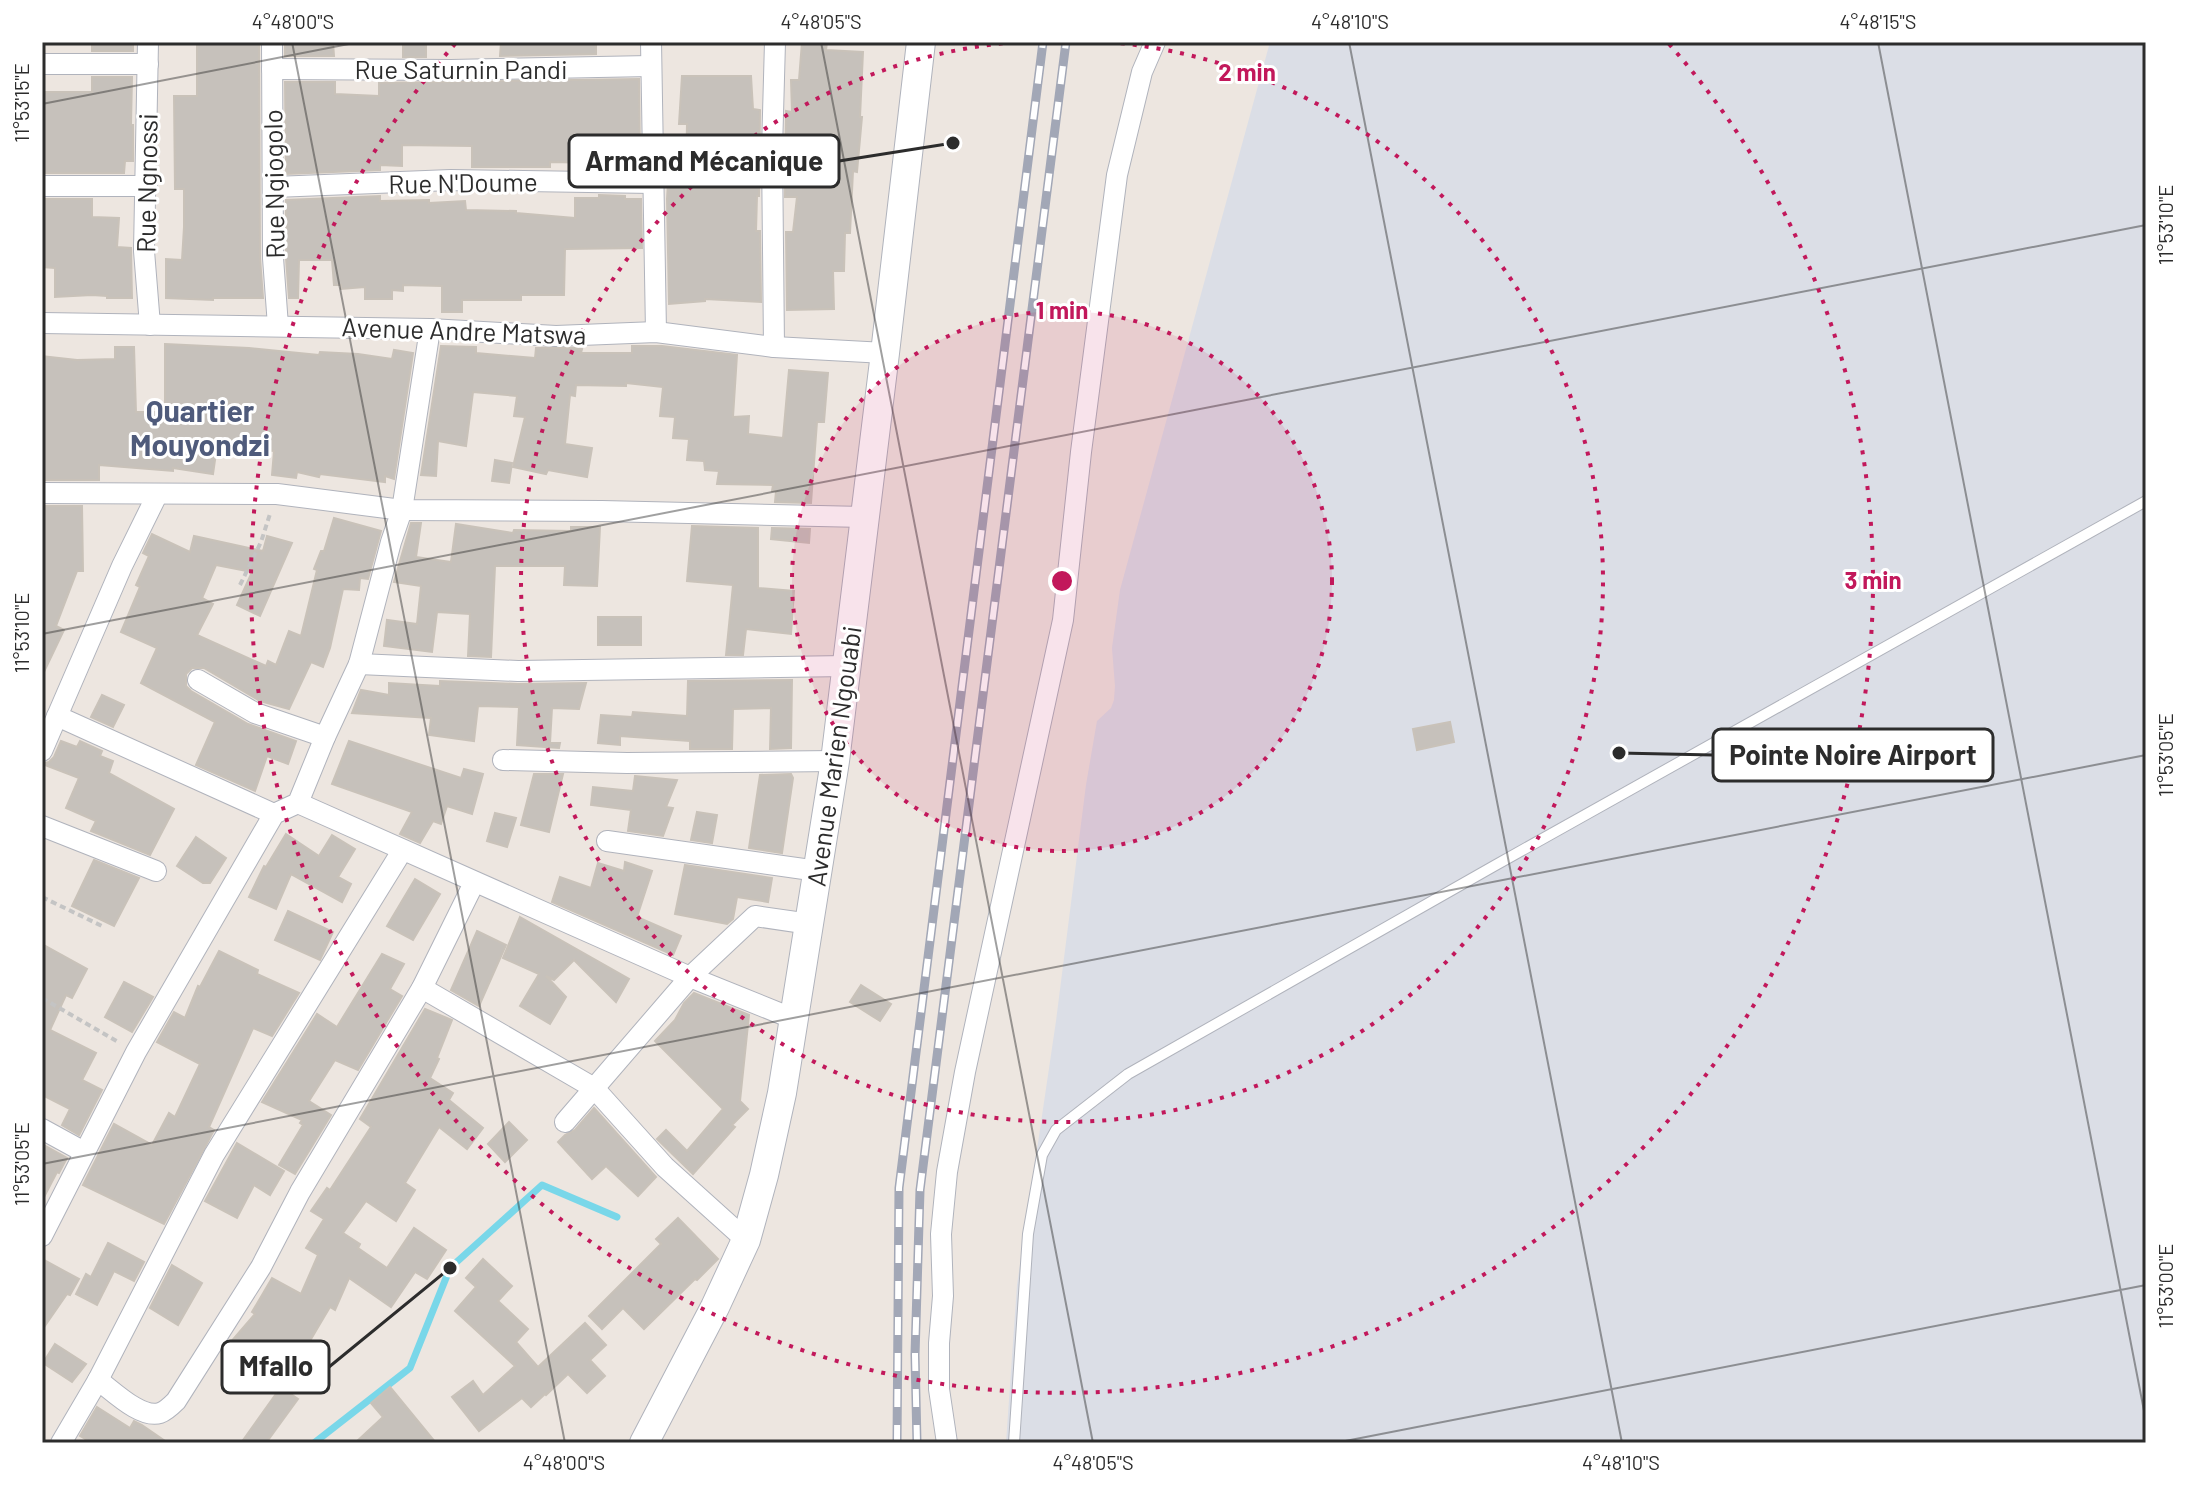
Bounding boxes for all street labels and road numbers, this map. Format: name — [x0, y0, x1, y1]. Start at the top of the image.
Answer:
street label: Rue Saturnin Pandi — [354, 53, 568, 84]
street label: Rue Ngiogolo — [256, 109, 290, 259]
street label: Rue Ngnossi — [129, 113, 163, 253]
street label: Rue N'Doume — [388, 165, 538, 199]
street label: Avenue Andre Matswa — [341, 310, 587, 350]
street label: Avenue Marien Ngouabi — [799, 624, 867, 888]

